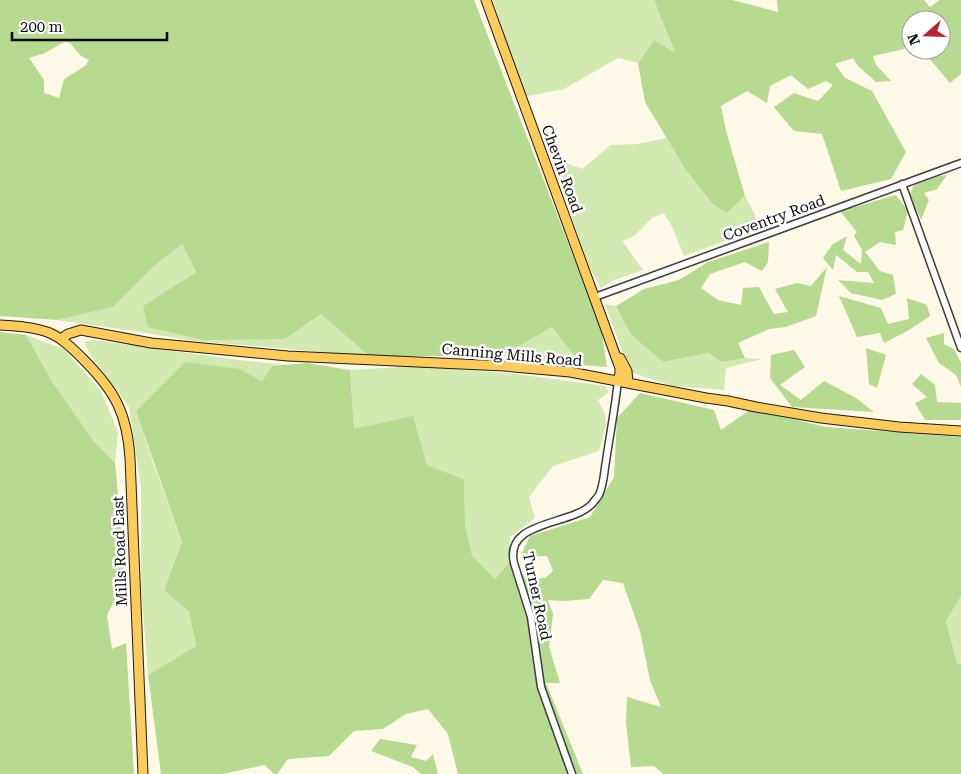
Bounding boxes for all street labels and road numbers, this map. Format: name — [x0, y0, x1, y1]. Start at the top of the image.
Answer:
street label: Chevin Road — [538, 123, 586, 216]
street label: Coventry Road — [720, 191, 828, 245]
street label: Canning Mills Road — [441, 340, 583, 370]
street label: Mills Road East — [109, 495, 131, 607]
street label: Turner Road — [519, 550, 555, 642]

